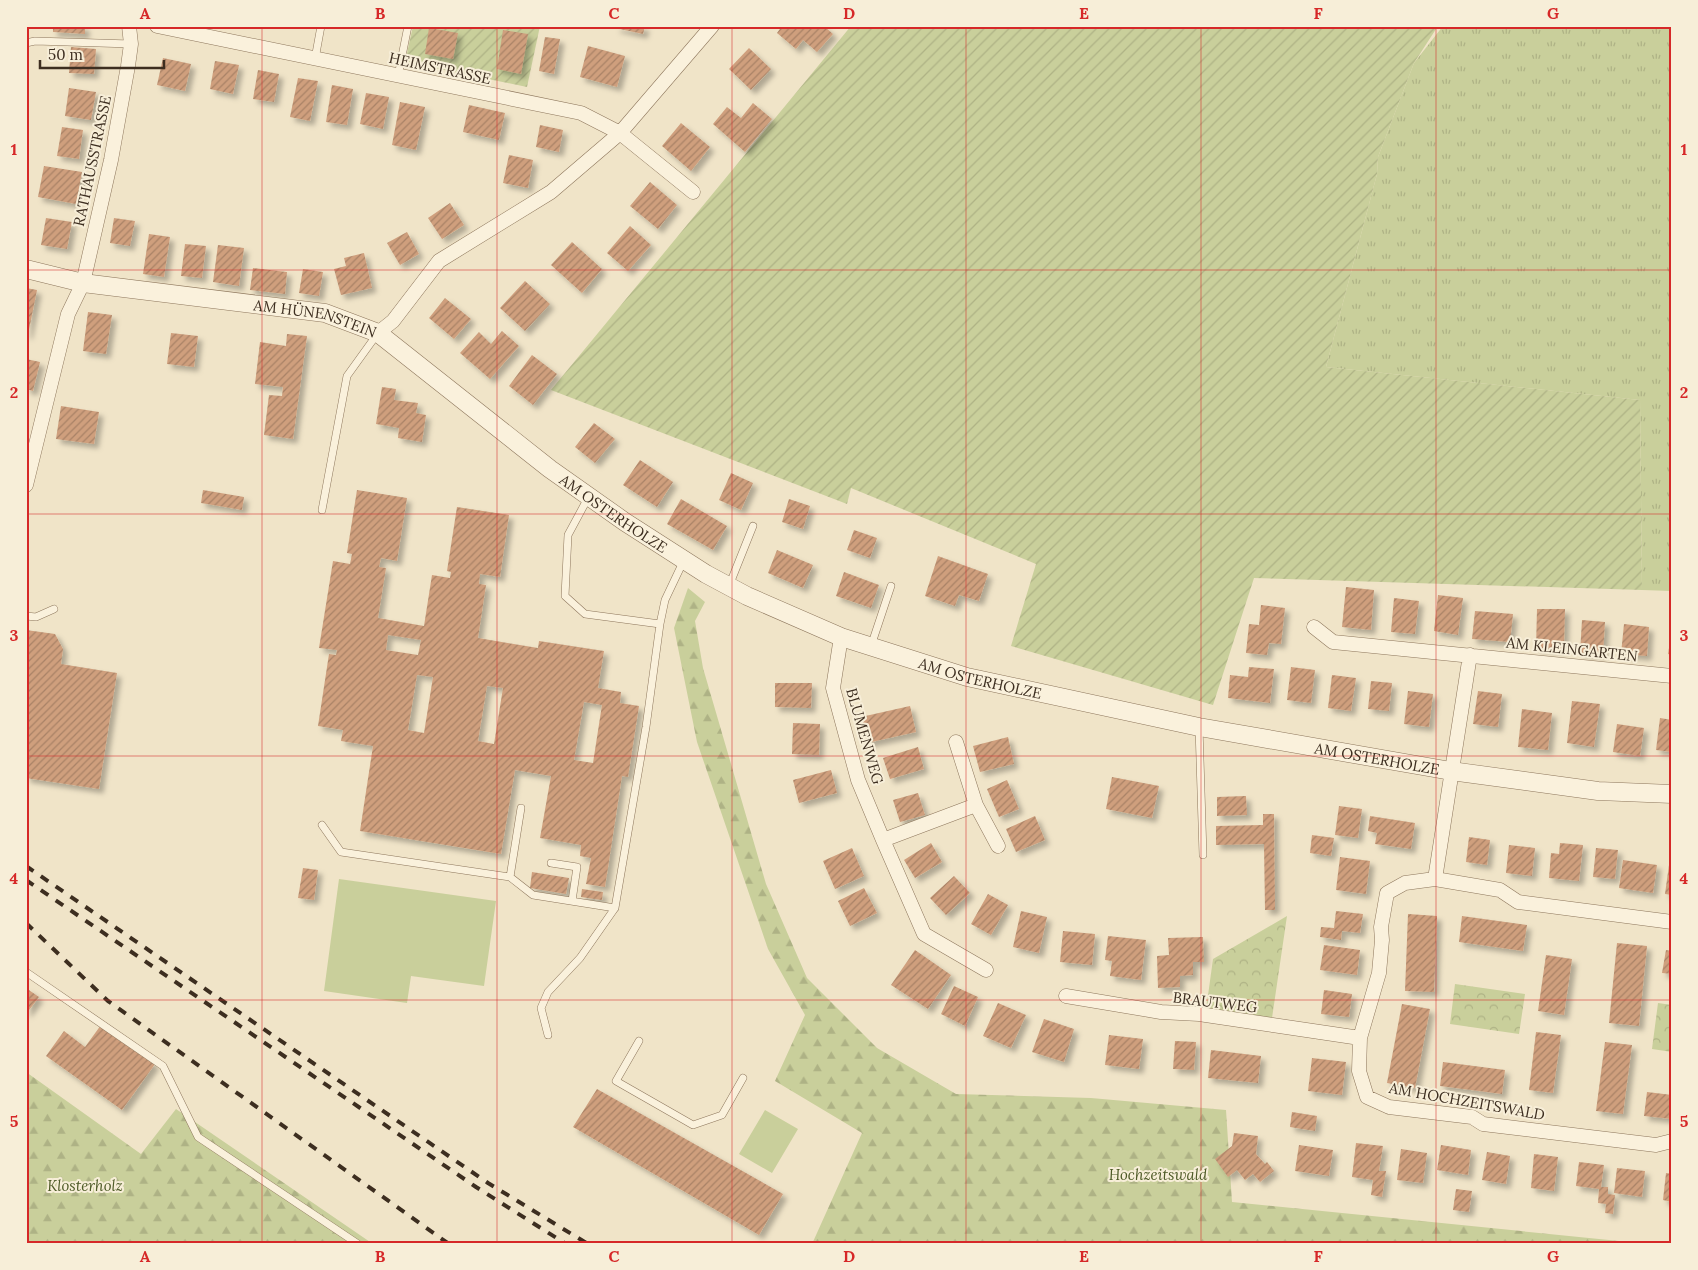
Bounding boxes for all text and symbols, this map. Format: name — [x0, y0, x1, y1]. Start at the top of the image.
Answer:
text: A — [140, 3, 151, 23]
text: B — [375, 3, 386, 23]
text: C — [608, 3, 620, 23]
text: D — [843, 3, 855, 23]
text: E — [1079, 3, 1089, 23]
text: F — [1313, 3, 1323, 23]
text: G — [1547, 3, 1559, 23]
scale bar — [40, 38, 164, 70]
text: 50 m — [48, 45, 83, 64]
street label: HEIMSTRASSE — [387, 48, 493, 88]
street label: RATHAUSSTRASSE — [69, 94, 115, 228]
text: 1 — [11, 139, 17, 159]
text: 1 — [1681, 139, 1687, 159]
street label: AM HÜNENSTEIN — [252, 295, 379, 341]
text: 2 — [10, 382, 18, 402]
text: 2 — [1680, 382, 1688, 402]
street label: AM OSTERHOLZE — [555, 469, 671, 556]
text: 3 — [10, 625, 19, 645]
text: 3 — [1680, 625, 1689, 645]
street label: AM KLEINGARTEN — [1504, 633, 1639, 665]
street label: AM OSTERHOLZE — [915, 652, 1044, 702]
street label: BLUMENWEG — [842, 686, 888, 787]
street label: AM OSTERHOLZE — [1312, 738, 1441, 778]
text: 4 — [10, 868, 19, 888]
text: 4 — [1680, 868, 1689, 888]
street label: BRAUTWEG — [1172, 987, 1259, 1017]
street label: AM HOCHZEITSWALD — [1387, 1078, 1546, 1124]
text: 5 — [10, 1111, 19, 1131]
text: 5 — [1680, 1111, 1689, 1131]
park label: Hochzeitswald — [1109, 1165, 1208, 1184]
park label: Klosterholz — [47, 1176, 123, 1195]
text: A — [140, 1246, 151, 1266]
text: B — [375, 1246, 386, 1266]
text: C — [608, 1246, 620, 1266]
text: D — [843, 1246, 855, 1266]
text: E — [1079, 1246, 1089, 1266]
text: F — [1313, 1246, 1323, 1266]
text: G — [1547, 1246, 1559, 1266]

